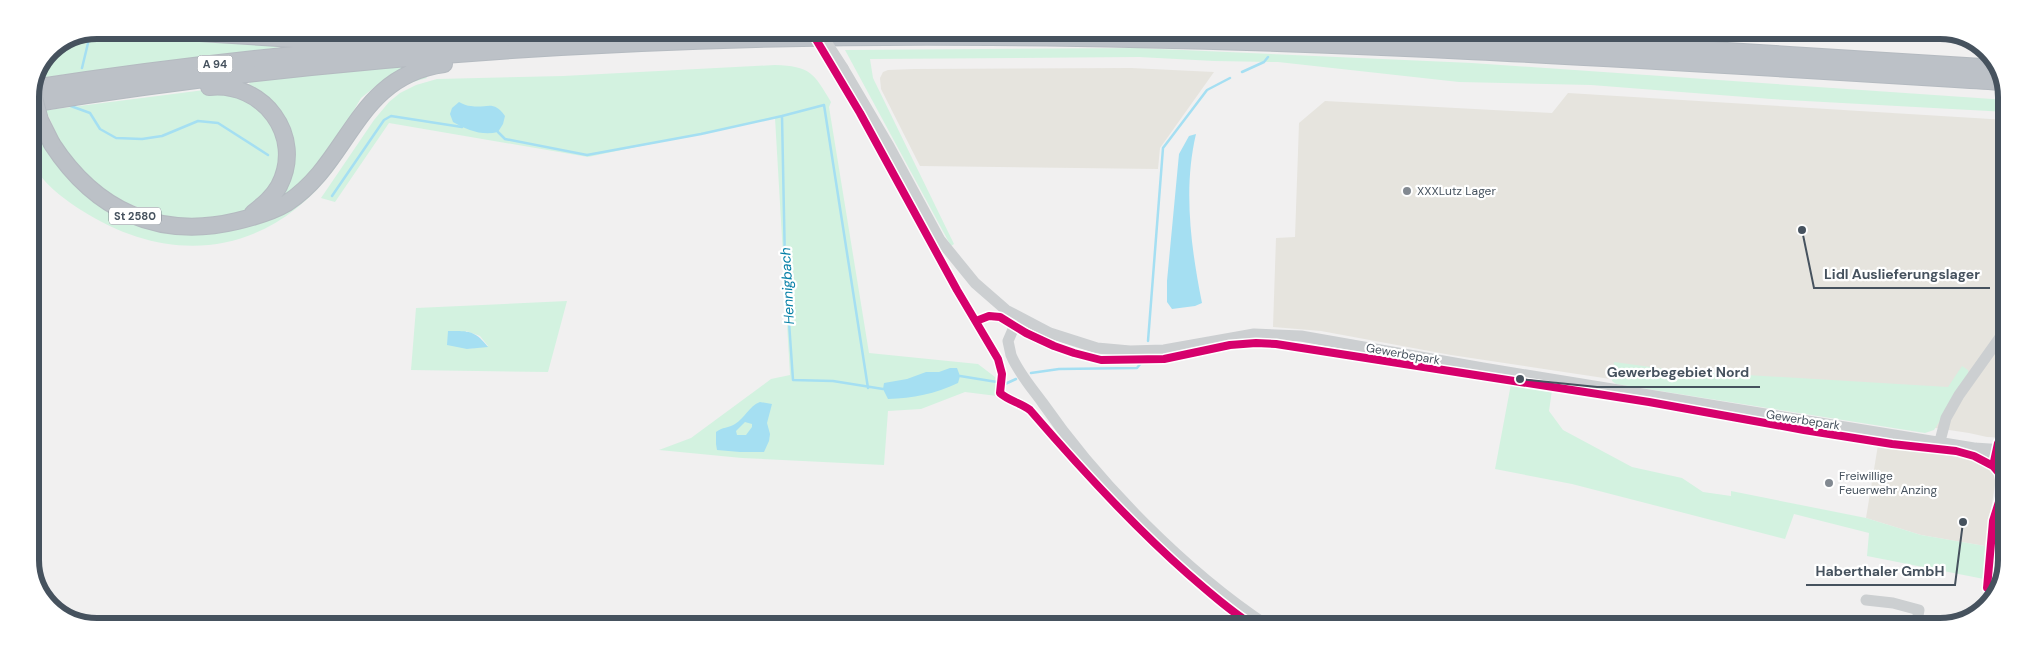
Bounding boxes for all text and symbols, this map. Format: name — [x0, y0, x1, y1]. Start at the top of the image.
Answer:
road number: A 94 — [198, 56, 232, 72]
place label: XXXLutz Lager — [1417, 183, 1496, 199]
marker: XXXLutz Lager — [1401, 185, 1413, 197]
road number: St 2580 — [109, 208, 161, 225]
water label: Hennigbach — [776, 247, 798, 325]
callout: Lidl Auslieferungslager — [1814, 259, 1990, 288]
text: Lidl Auslieferungslager — [1824, 265, 1980, 283]
street label: Gewerbepark — [1365, 340, 1441, 368]
callout: Gewerbegebiet Nord — [1597, 358, 1760, 387]
text: Gewerbegebiet Nord — [1607, 363, 1749, 381]
street label: Gewerbepark — [1765, 406, 1841, 434]
place label: Freiwillige Feuerwehr Anzing — [1839, 468, 1938, 498]
marker: Freiwillige Feuerwehr Anzing — [1823, 477, 1835, 489]
callout: Haberthaler GmbH — [1806, 556, 1955, 585]
text: Haberthaler GmbH — [1816, 562, 1944, 580]

